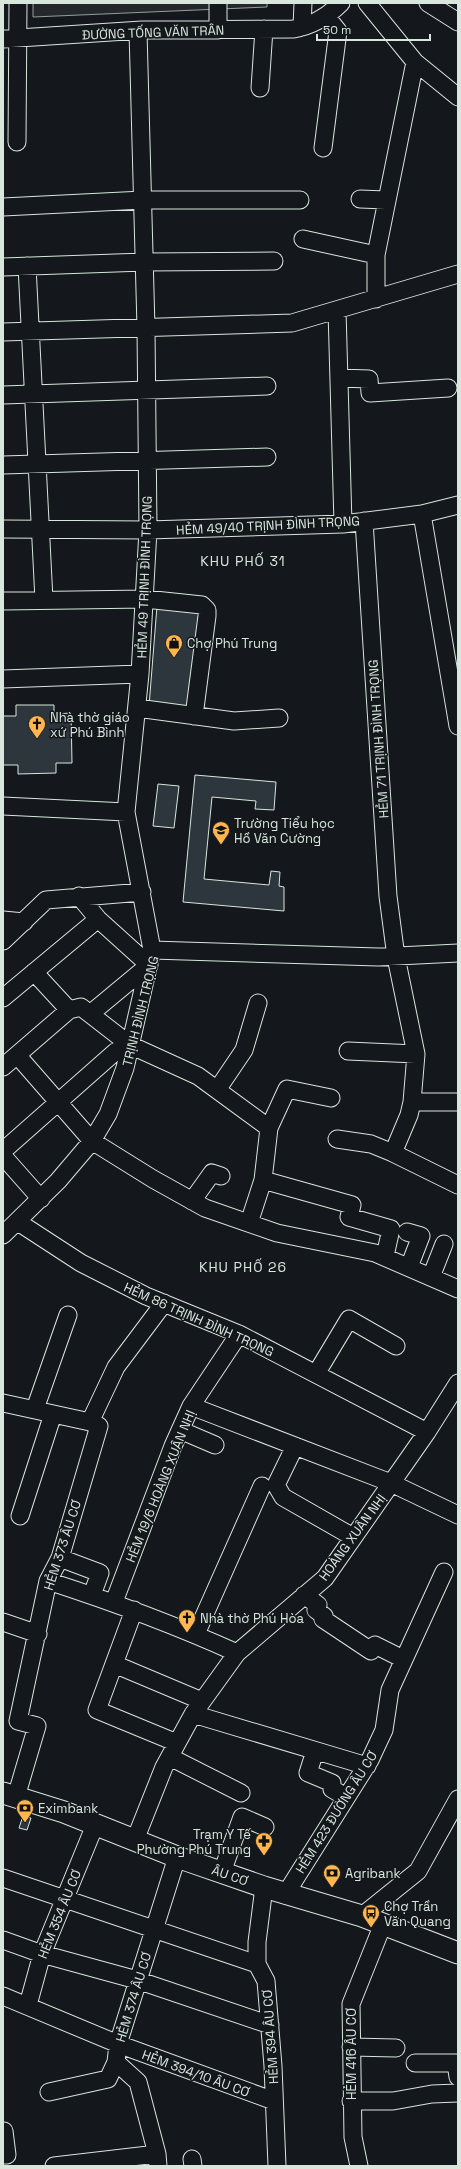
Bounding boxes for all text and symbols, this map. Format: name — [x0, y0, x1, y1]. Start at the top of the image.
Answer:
scale bar — [317, 16, 430, 42]
street label: ĐƯỜNG TỐNG VĂN TRÂN — [81, 21, 225, 43]
text: 50 m — [323, 22, 351, 38]
street label: HẺM 49 TRỊNH ĐÌNH TRỌNG — [133, 495, 156, 659]
street label: HẺM 49/40 TRỊNH ĐÌNH TRỌNG — [176, 512, 360, 539]
district label: KHU PHỐ 31 — [200, 552, 286, 570]
shop icon: Chợ Phú Trung — [164, 633, 184, 658]
place label: Chợ Phú Trung — [187, 635, 277, 652]
street label: HẺM 71 TRỊNH ĐÌNH TRỌNG — [364, 659, 393, 819]
place label: Nhà thờ giáo xứ Phú Bình — [50, 709, 130, 741]
church icon: Nhà thờ giáo xứ Phú Bình — [27, 714, 47, 739]
place label: Trường Tiểu học Hồ Văn Cường — [234, 815, 335, 847]
school or university icon: Trường Tiểu học Hồ Văn Cường — [211, 820, 231, 845]
street label: TRỊNH ĐÌNH TRỌNG — [119, 954, 162, 1068]
district label: KHU PHỐ 26 — [199, 1258, 287, 1276]
street label: HẺM 86 TRỊNH ĐÌNH TRỌNG — [121, 1279, 277, 1360]
street label: HẺM 19/6 HOÀNG XUÂN NHỊ — [122, 1407, 199, 1565]
street label: HOÀNG XUÂN NHỊ — [315, 1491, 390, 1584]
street label: HẺM 373 ÂU CƠ — [40, 1498, 85, 1592]
church icon: Nhà thờ Phú Hòa — [177, 1608, 197, 1633]
place label: Nhà thờ Phú Hòa — [200, 1610, 304, 1627]
street label: HẺM 423 ĐƯỜNG ÂU CƠ — [292, 1748, 381, 1877]
bank icon: Eximbank — [15, 1798, 35, 1823]
place label: Eximbank — [38, 1800, 98, 1817]
place label: Trạm Y Tế Phường Phú Trung — [137, 1826, 251, 1858]
pharmacy icon: Trạm Y Tế Phường Phú Trung — [254, 1831, 274, 1856]
street label: ÂU CƠ — [210, 1861, 250, 1890]
bank icon: Agribank — [322, 1863, 342, 1888]
place label: Agribank — [345, 1865, 400, 1882]
street label: HẺM 354 ÂU CƠ — [34, 1867, 85, 1961]
place label: Chợ Trần Văn Quang — [384, 1898, 451, 1930]
bus stop icon: Chợ Trần Văn Quang — [361, 1903, 381, 1928]
street label: HẺM 374 ÂU CƠ — [112, 1950, 155, 2044]
street label: HẺM 394 ÂU CƠ — [259, 1989, 282, 2085]
street label: HẺM 416 ÂU CƠ — [343, 2008, 360, 2100]
street label: HẺM 394/10 ÂU CƠ — [140, 2046, 252, 2101]

